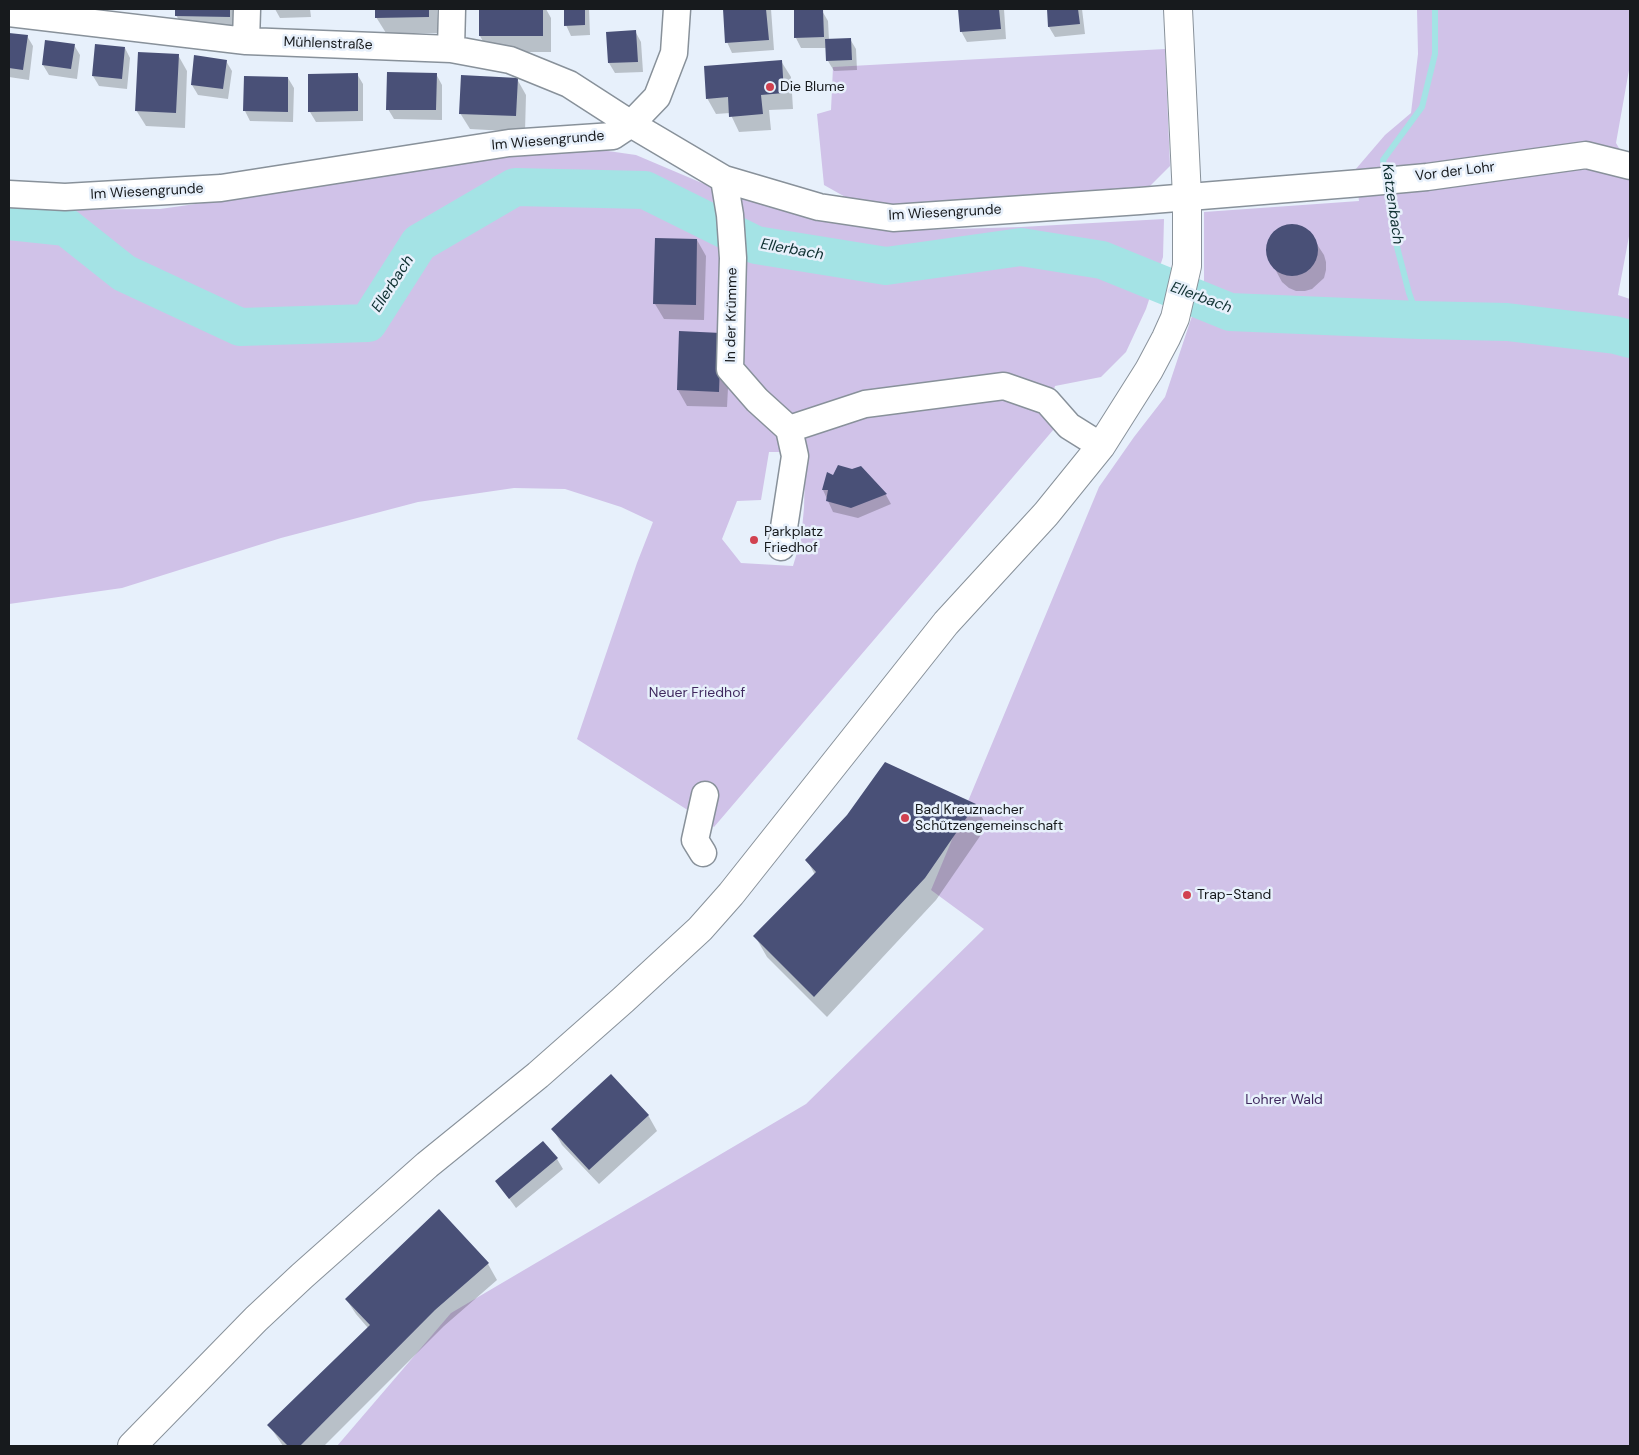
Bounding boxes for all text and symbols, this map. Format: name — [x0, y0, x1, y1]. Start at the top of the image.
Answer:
street label: Mühlenstraße — [283, 34, 373, 54]
place label: Die Blume — [780, 79, 845, 95]
marker: Die Blume — [764, 81, 776, 93]
street label: Im Wiesengrunde — [491, 128, 605, 154]
street label: Vor der Lohr — [1414, 159, 1496, 185]
water label: Katzenbach — [1377, 162, 1407, 246]
street label: Im Wiesengrunde — [90, 181, 204, 203]
street label: Im Wiesengrunde — [888, 202, 1002, 224]
water label: Ellerbach — [759, 236, 825, 264]
water label: Ellerbach — [368, 252, 418, 316]
street label: In der Krümme — [723, 267, 741, 363]
water label: Ellerbach — [1168, 279, 1234, 317]
place label: Parkplatz Friedhof — [764, 524, 823, 556]
marker: Parkplatz Friedhof — [748, 534, 760, 546]
park label: Neuer Friedhof — [649, 685, 745, 701]
place label: Bad Kreuznacher Schützengemeinschaft — [915, 802, 1063, 834]
marker: Bad Kreuznacher Schützengemeinschaft — [899, 812, 911, 824]
place label: Trap-Stand — [1197, 887, 1271, 903]
marker: Trap-Stand — [1181, 889, 1193, 901]
park label: Lohrer Wald — [1245, 1092, 1323, 1108]

